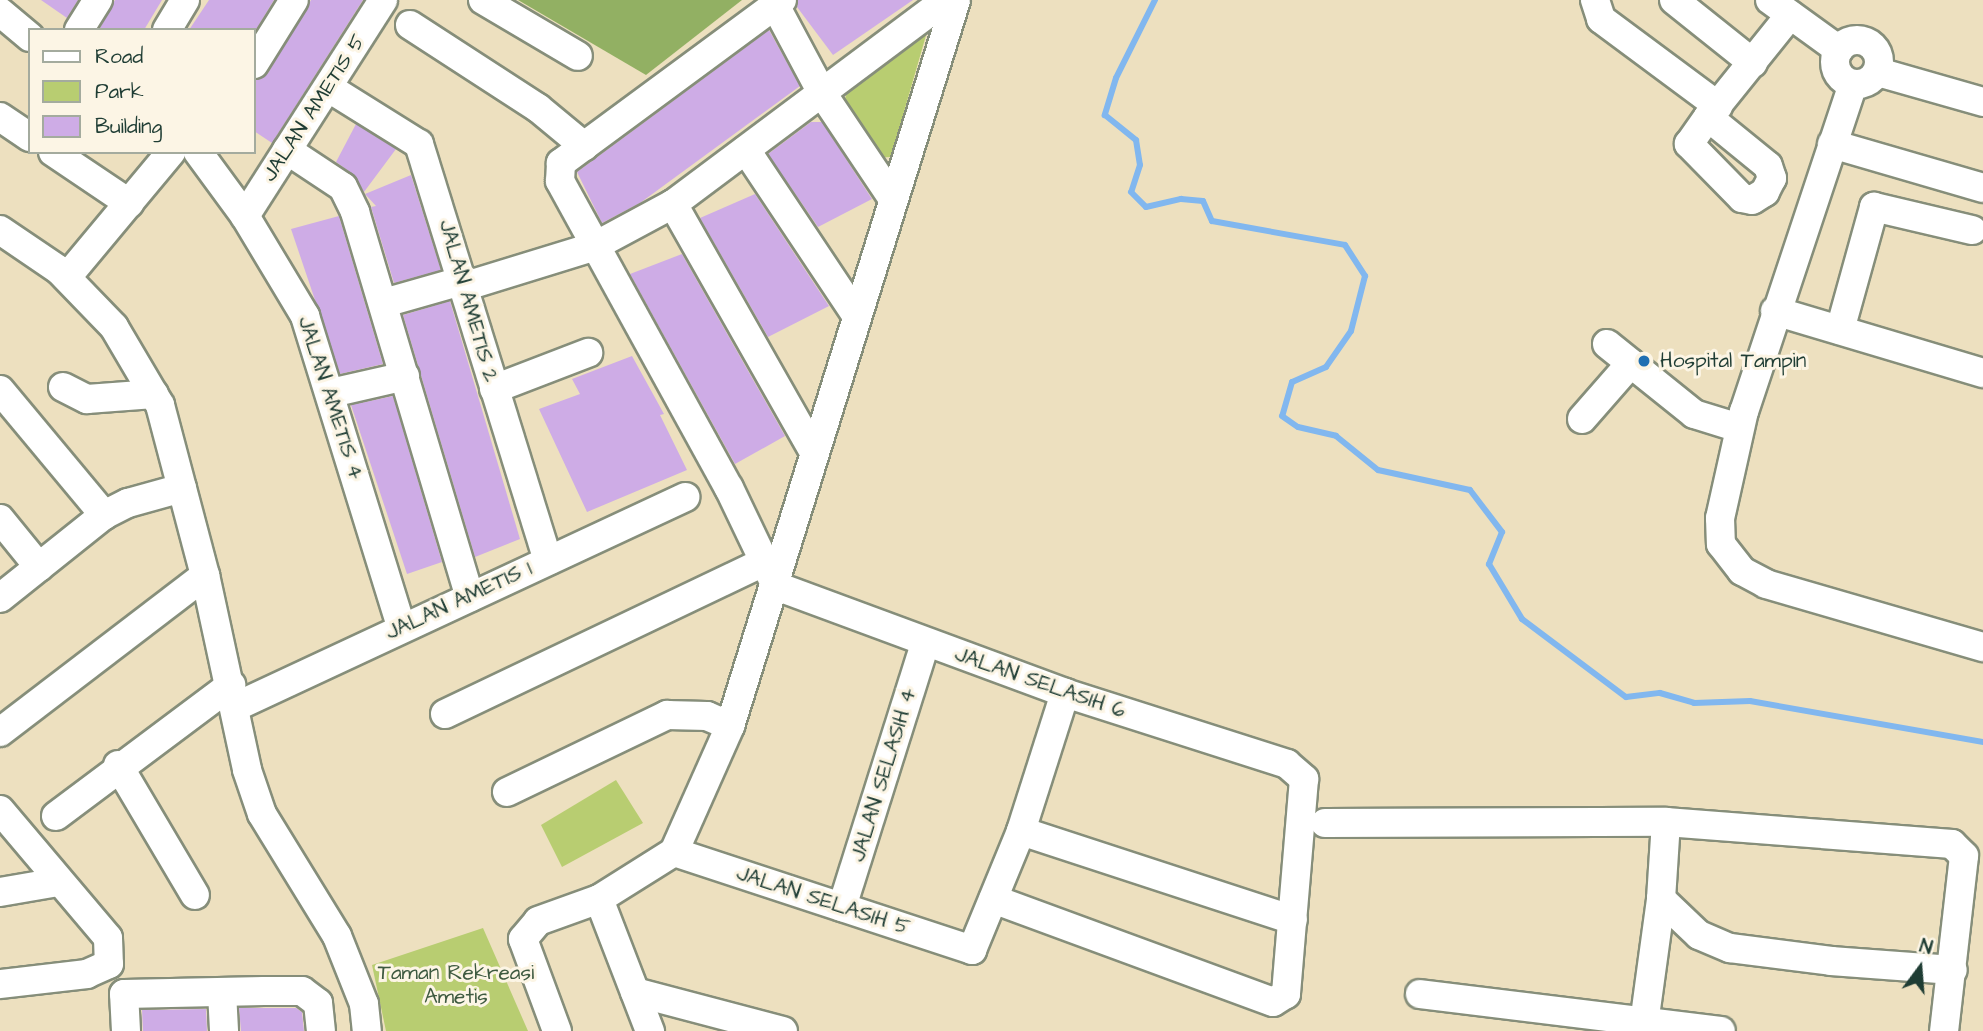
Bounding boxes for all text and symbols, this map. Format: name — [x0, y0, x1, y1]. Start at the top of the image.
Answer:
legend — [28, 28, 256, 154]
street label: JALAN AMETIS 5 — [257, 30, 371, 186]
text: Road — [95, 42, 143, 71]
text: Park — [95, 77, 144, 106]
text: Building — [95, 112, 162, 141]
street label: JALAN AMETIS 2 — [433, 217, 503, 385]
street label: JALAN AMETIS 4 — [292, 313, 368, 483]
place label: Hospital Tampin — [1660, 348, 1806, 374]
marker: Hospital Tampin — [1634, 351, 1654, 371]
street label: JALAN AMETIS 1 — [382, 556, 536, 646]
street label: JALAN SELASIH 6 — [951, 642, 1129, 724]
street label: JALAN SELASIH 4 — [846, 685, 922, 865]
street label: JALAN SELASIH 5 — [733, 861, 913, 941]
north arrow — [1885, 933, 1955, 1003]
text: N — [1916, 933, 1935, 962]
park label: Taman Rekreasi Ametis — [378, 960, 534, 1010]

